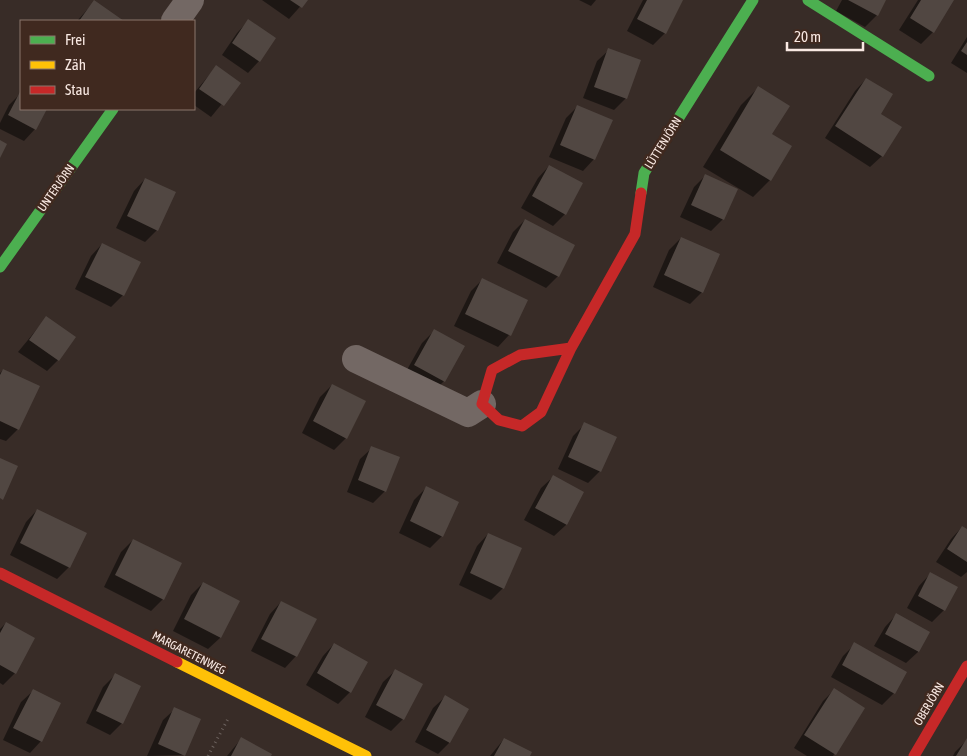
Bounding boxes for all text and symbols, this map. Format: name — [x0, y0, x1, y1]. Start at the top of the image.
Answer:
legend — [20, 20, 195, 110]
scale bar — [787, 20, 863, 52]
text: 20 m — [794, 28, 821, 45]
text: Frei — [65, 31, 85, 48]
text: Zäh — [65, 56, 86, 73]
text: Stau — [65, 81, 90, 98]
street label: LÜTTENJÖRN — [642, 115, 684, 171]
street label: UNTERJÖRN — [35, 162, 77, 214]
street label: MARGARETENWEG — [150, 628, 228, 678]
street label: OBERJÖRN — [911, 680, 947, 728]

